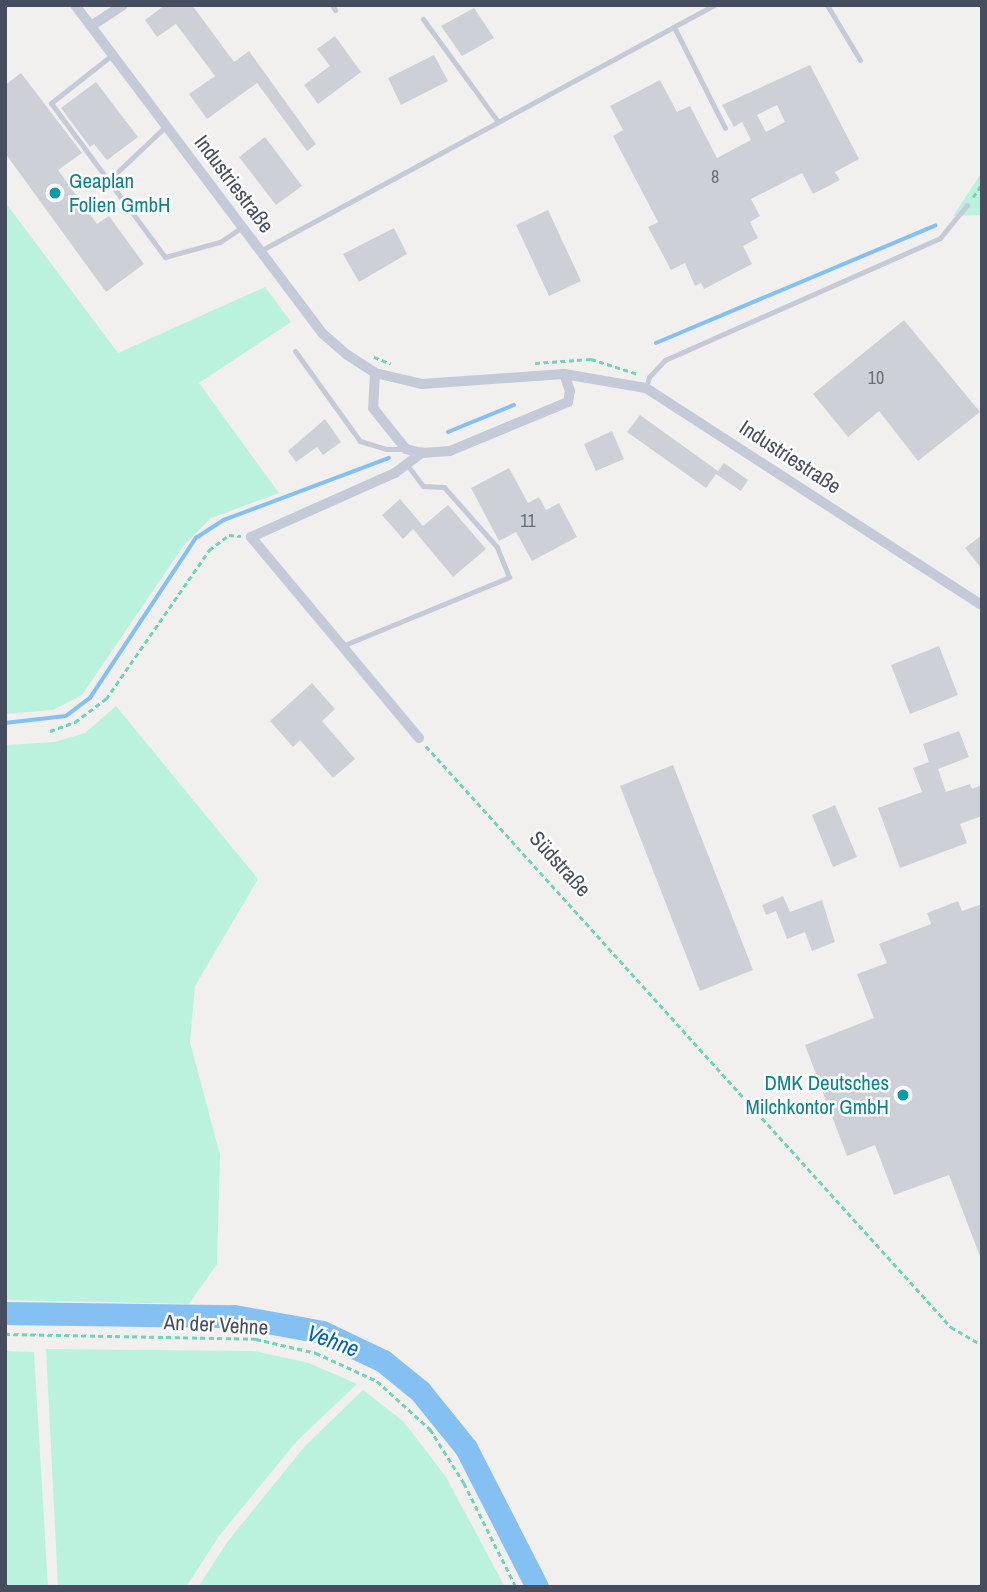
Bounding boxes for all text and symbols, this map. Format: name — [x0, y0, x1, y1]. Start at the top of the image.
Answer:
street label: Industriestraße — [189, 130, 279, 238]
house number: 8 — [711, 166, 719, 188]
place label: Geaplan Folien GmbH — [69, 168, 171, 218]
marker: Geaplan Folien GmbH — [47, 185, 63, 201]
house number: 10 — [868, 367, 884, 389]
street label: Industriestraße — [735, 415, 845, 499]
house number: 11 — [520, 510, 536, 532]
street label: Südstraße — [524, 826, 596, 902]
place label: DMK Deutsches Milchkontor GmbH — [745, 1070, 889, 1120]
marker: DMK Deutsches Milchkontor GmbH — [895, 1087, 911, 1103]
street label: An der Vehne — [163, 1310, 269, 1340]
water label: Vehne — [303, 1319, 363, 1363]

